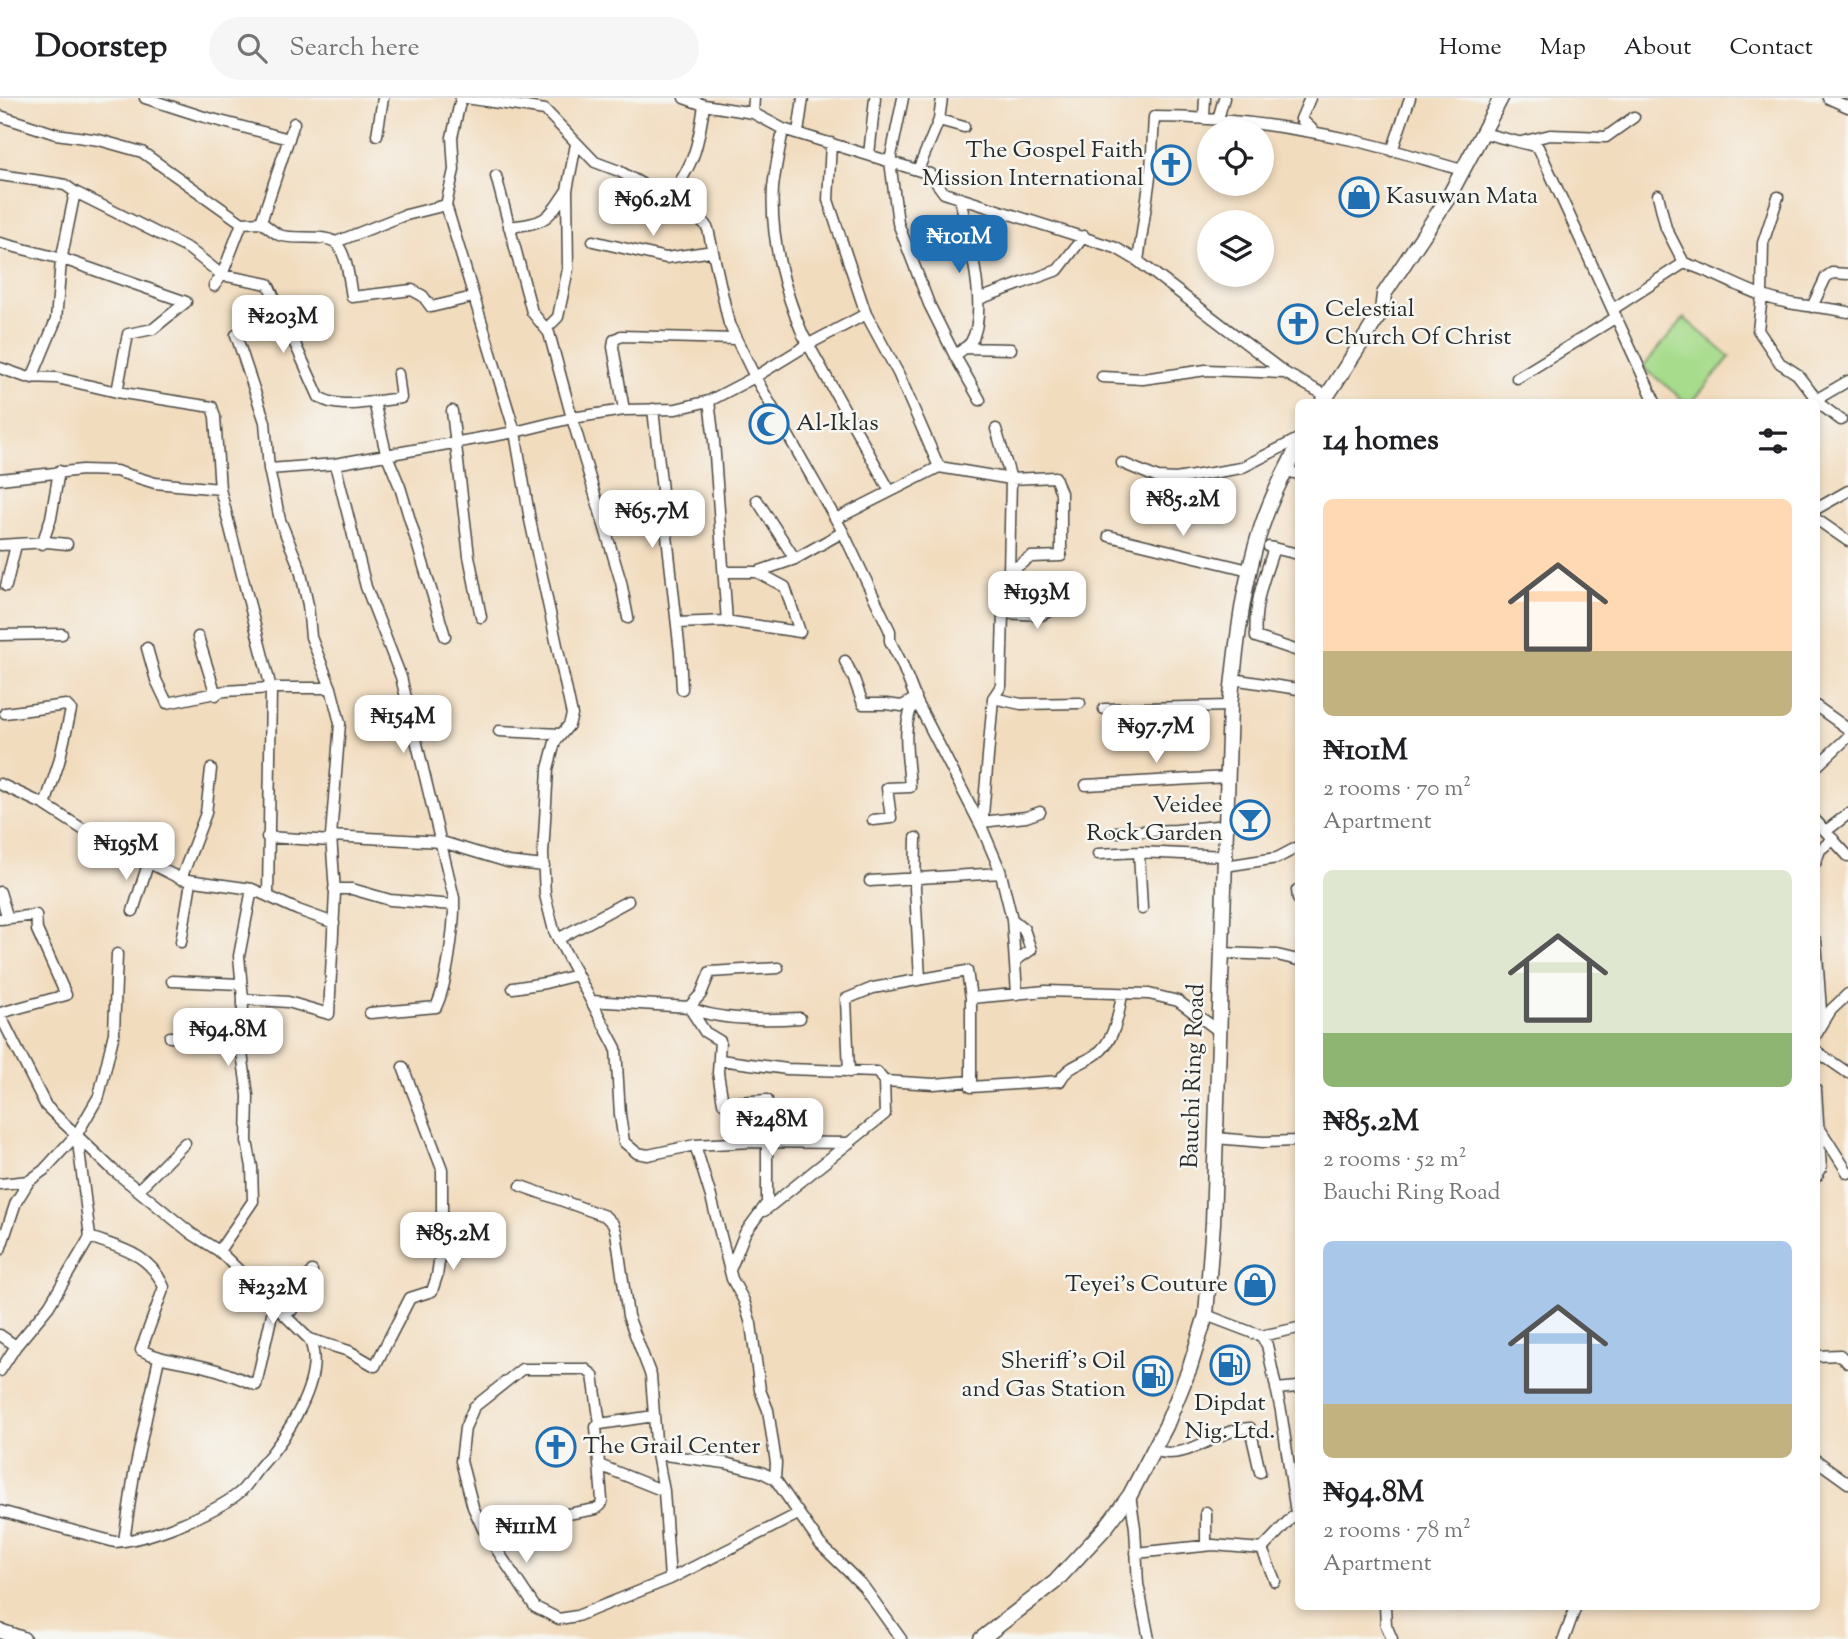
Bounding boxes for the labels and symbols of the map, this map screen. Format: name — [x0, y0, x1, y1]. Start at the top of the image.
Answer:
place label: The Gospel Faith Mission International — [922, 134, 1144, 196]
church icon: The Gospel Faith Mission International — [1150, 144, 1192, 186]
shop icon: Kasuwan Mata — [1338, 176, 1380, 218]
pin: ₦96.2M — [596, 178, 710, 238]
place label: Kasuwan Mata — [1386, 180, 1538, 214]
pin: ₦101M — [910, 216, 1008, 275]
place label: Celestial Church Of Christ — [1325, 293, 1512, 355]
pin: ₦203M — [234, 296, 332, 355]
church icon: Celestial Church Of Christ — [1277, 303, 1319, 345]
mosque icon: Al-Iklas — [748, 403, 790, 445]
place label: Al-Iklas — [796, 407, 879, 441]
pin: ₦85.2M — [1126, 478, 1240, 538]
pin: ₦65.7M — [595, 490, 709, 550]
pin: ₦193M — [988, 572, 1086, 631]
pin: ₦154M — [354, 696, 452, 755]
pin: ₦97.7M — [1099, 706, 1213, 765]
place label: Veidee Rock Garden — [1086, 789, 1223, 851]
bar icon: Veidee Rock Garden — [1229, 799, 1271, 841]
pin: ₦195M — [77, 822, 175, 882]
street label: Bauchi Ring Road — [1174, 982, 1214, 1169]
pin: ₦94.8M — [171, 1009, 285, 1068]
pin: ₦248M — [723, 1098, 821, 1158]
pin: ₦85.2M — [396, 1212, 510, 1272]
shop icon: Teyei's Couture — [1234, 1264, 1276, 1306]
pin: ₦232M — [224, 1266, 322, 1326]
place label: Teyei's Couture — [1065, 1268, 1228, 1302]
fuel station icon: Dipdat Nig. Ltd. — [1209, 1344, 1251, 1386]
place label: Sheriff's Oil and Gas Station — [962, 1345, 1126, 1407]
fuel station icon: Sheriff's Oil and Gas Station — [1132, 1355, 1174, 1397]
place label: Dipdat Nig. Ltd. — [1185, 1387, 1275, 1449]
church icon: The Grail Center — [535, 1426, 577, 1468]
place label: The Grail Center — [583, 1430, 761, 1464]
pin: ₦111M — [477, 1506, 575, 1565]

